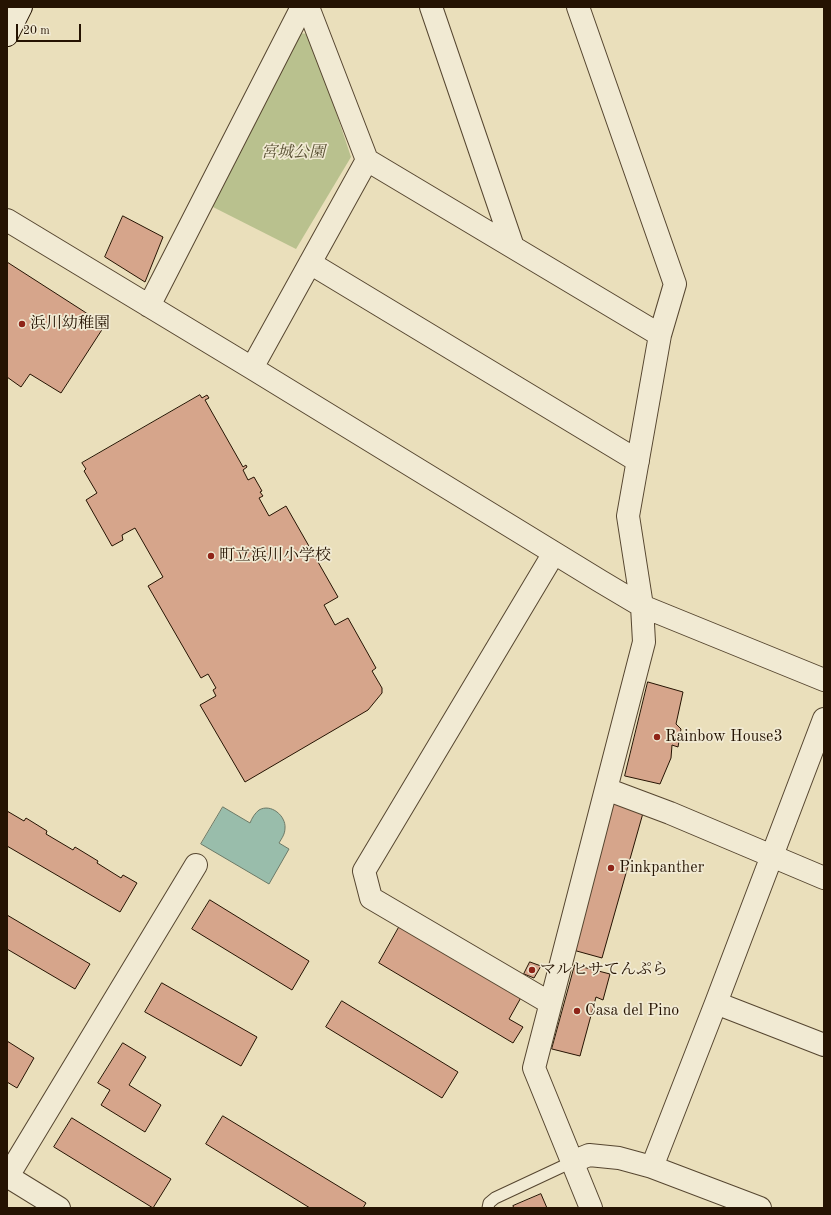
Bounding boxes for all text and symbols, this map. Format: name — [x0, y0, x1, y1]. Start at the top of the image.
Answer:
scale bar — [18, 16, 83, 42]
text: 20 m — [23, 25, 50, 37]
park label: 宮城公園 — [261, 143, 325, 163]
place label: 浜川幼稚園 — [30, 314, 110, 334]
marker: 浜川幼稚園 — [17, 319, 27, 329]
place label: 町立浜川小学校 — [219, 546, 331, 566]
marker: 町立浜川小学校 — [206, 551, 216, 561]
place label: Rainbow House3 — [665, 727, 783, 747]
marker: Rainbow House3 — [652, 732, 662, 742]
place label: Pinkpanther — [619, 858, 704, 878]
marker: Pinkpanther — [606, 863, 616, 873]
place label: マルヒサてんぷら — [540, 960, 668, 980]
marker: マルヒサてんぷら — [527, 965, 537, 975]
place label: Casa del Pino — [585, 1001, 679, 1021]
marker: Casa del Pino — [572, 1006, 582, 1016]

